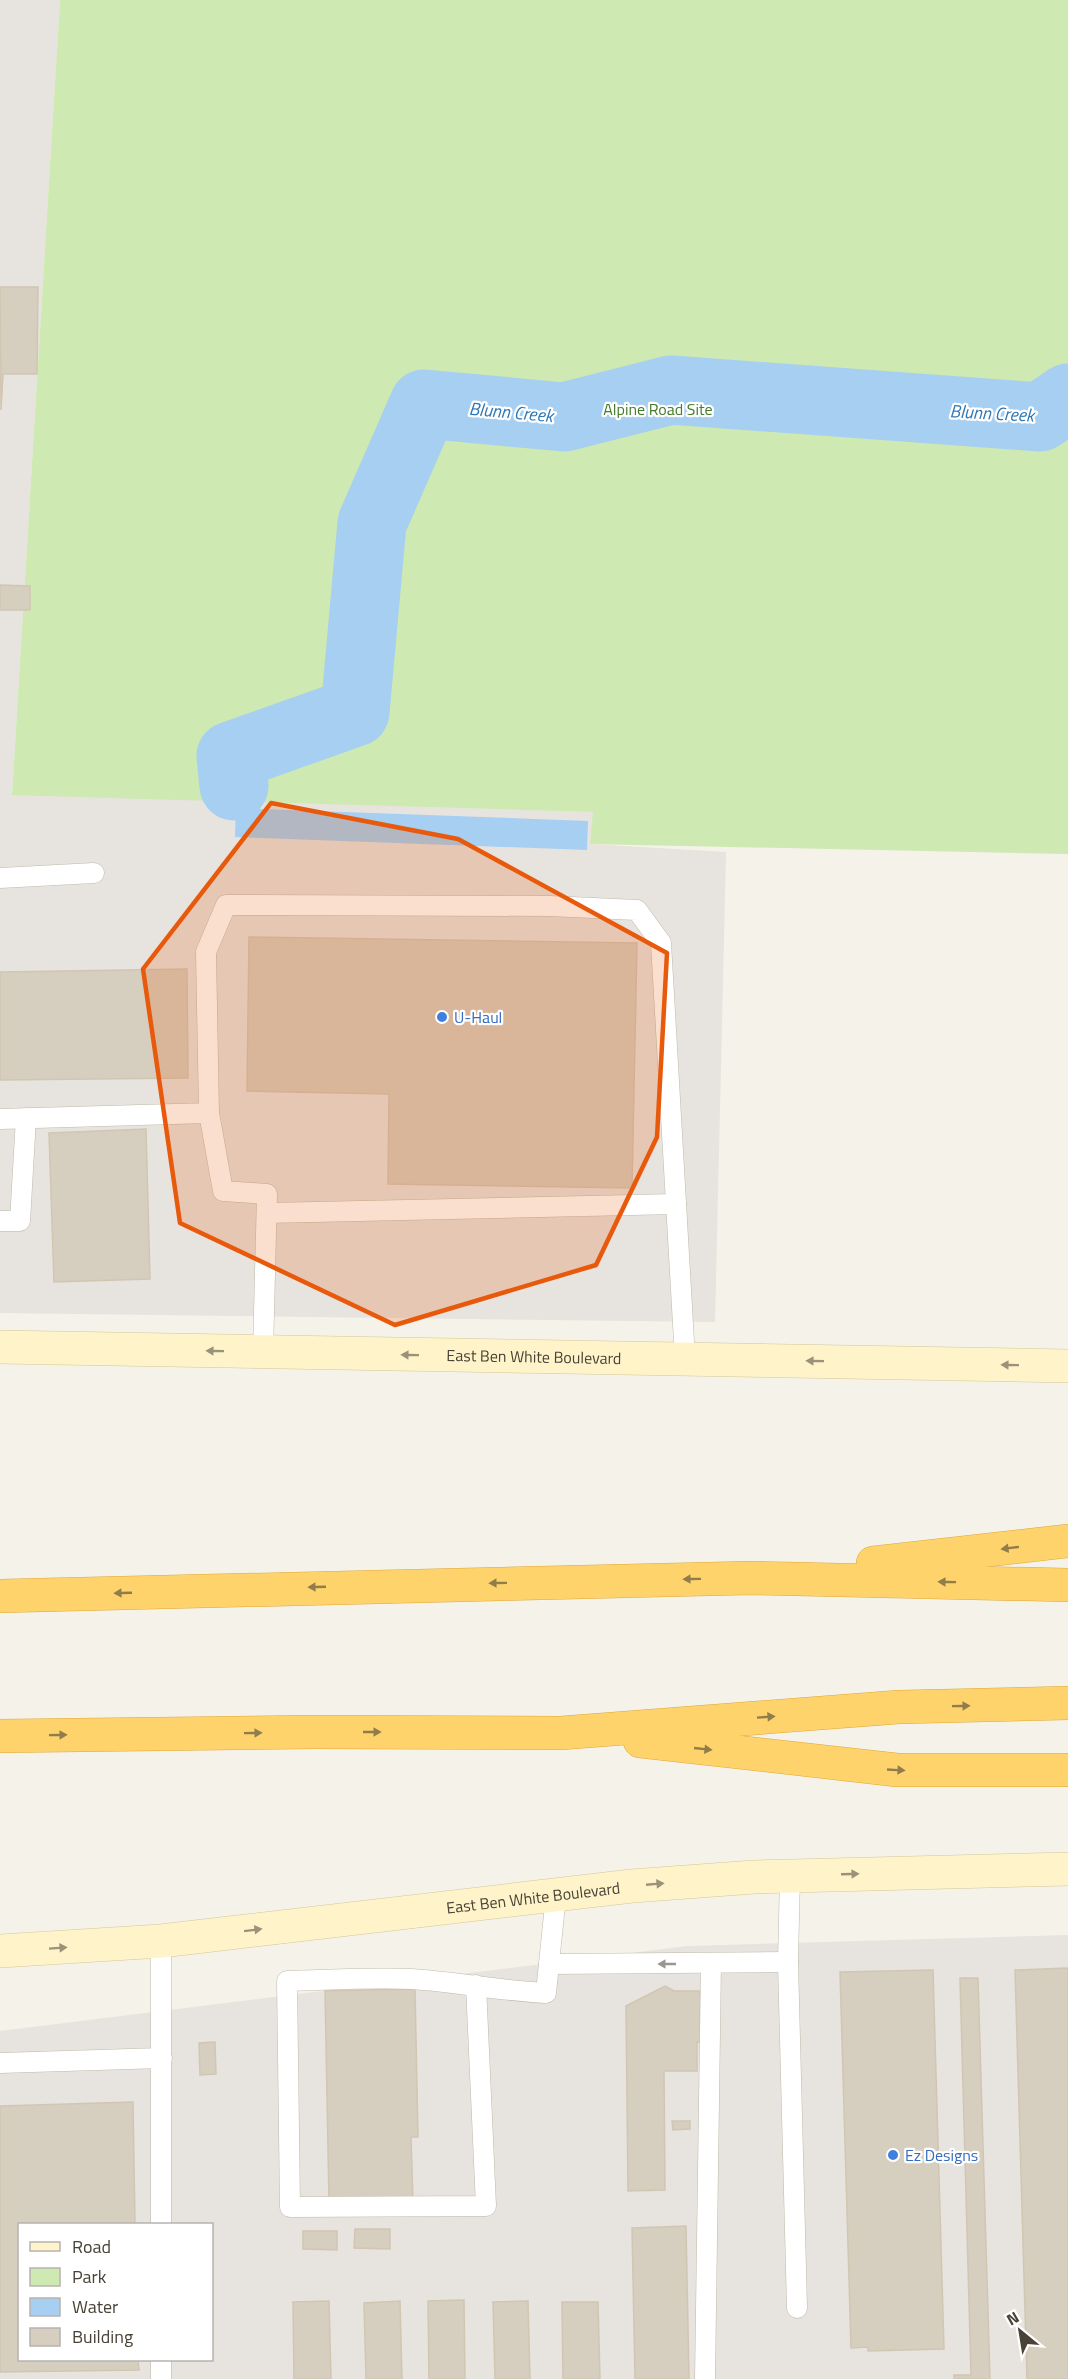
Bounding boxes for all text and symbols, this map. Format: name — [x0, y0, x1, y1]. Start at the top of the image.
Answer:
water label: Blunn Creek — [468, 395, 556, 429]
park label: Alpine Road Site — [603, 397, 713, 421]
water label: Blunn Creek — [949, 397, 1037, 429]
place label: U-Haul — [454, 1005, 502, 1029]
marker: U-Haul — [435, 1010, 449, 1024]
street label: East Ben White Boulevard — [446, 1343, 622, 1370]
one-way arrow — [205, 1347, 224, 1356]
one-way arrow — [400, 1350, 419, 1360]
one-way arrow — [805, 1357, 824, 1366]
one-way arrow — [1000, 1360, 1019, 1370]
one-way arrow — [1000, 1543, 1019, 1552]
one-way arrow — [683, 1574, 702, 1584]
one-way arrow — [937, 1577, 956, 1587]
one-way arrow — [488, 1578, 507, 1588]
one-way arrow — [308, 1583, 327, 1592]
one-way arrow — [113, 1588, 132, 1597]
one-way arrow — [951, 1701, 970, 1711]
one-way arrow — [756, 1712, 775, 1722]
one-way arrow — [363, 1727, 382, 1737]
one-way arrow — [244, 1728, 263, 1738]
one-way arrow — [49, 1730, 68, 1740]
one-way arrow — [693, 1744, 712, 1753]
one-way arrow — [887, 1765, 906, 1774]
one-way arrow — [840, 1870, 859, 1879]
street label: East Ben White Boulevard — [445, 1875, 621, 1920]
one-way arrow — [645, 1880, 664, 1889]
one-way arrow — [243, 1925, 262, 1935]
one-way arrow — [49, 1943, 68, 1952]
one-way arrow — [657, 1959, 676, 1968]
place label: Ez Designs — [905, 2143, 978, 2167]
marker: Ez Designs — [886, 2148, 900, 2162]
legend — [18, 2223, 213, 2361]
text: Road — [72, 2233, 111, 2260]
text: Park — [72, 2263, 107, 2290]
text: Water — [72, 2293, 118, 2320]
north arrow — [990, 2301, 1050, 2361]
text: N — [1002, 2305, 1023, 2331]
text: Building — [72, 2323, 133, 2350]

